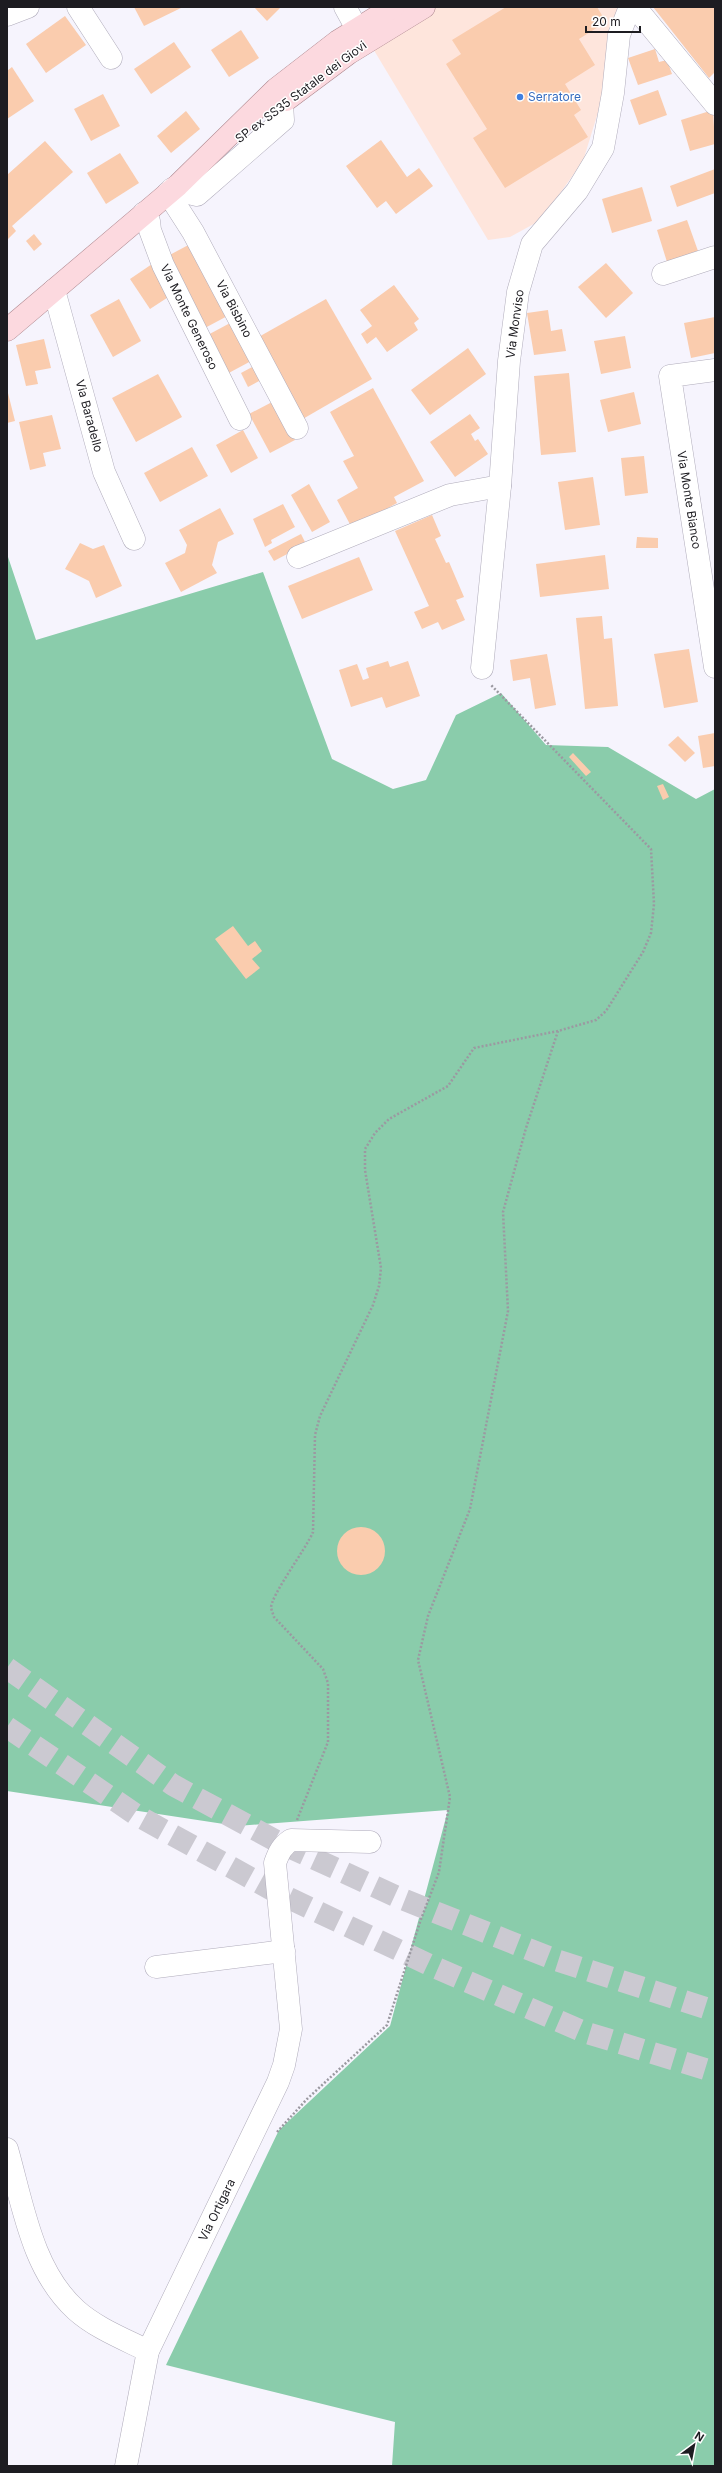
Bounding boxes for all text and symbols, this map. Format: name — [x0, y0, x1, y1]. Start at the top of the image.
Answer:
scale bar — [586, 8, 640, 34]
text: 20 m — [592, 14, 621, 29]
street label: SP ex SS35 Statale dei Giovi — [232, 37, 369, 146]
place label: Serratore — [528, 89, 581, 104]
marker: Serratore — [515, 92, 525, 102]
street label: Via Monte Generoso — [157, 262, 222, 372]
street label: Via Bisbino — [213, 277, 256, 340]
street label: Via Monviso — [502, 289, 527, 359]
street label: Via Baradello — [73, 378, 106, 454]
street label: Via Monte Bianco — [674, 450, 705, 550]
street label: Via Ortigara — [195, 2176, 238, 2243]
north arrow — [674, 2425, 714, 2465]
text: N — [692, 2428, 707, 2445]

